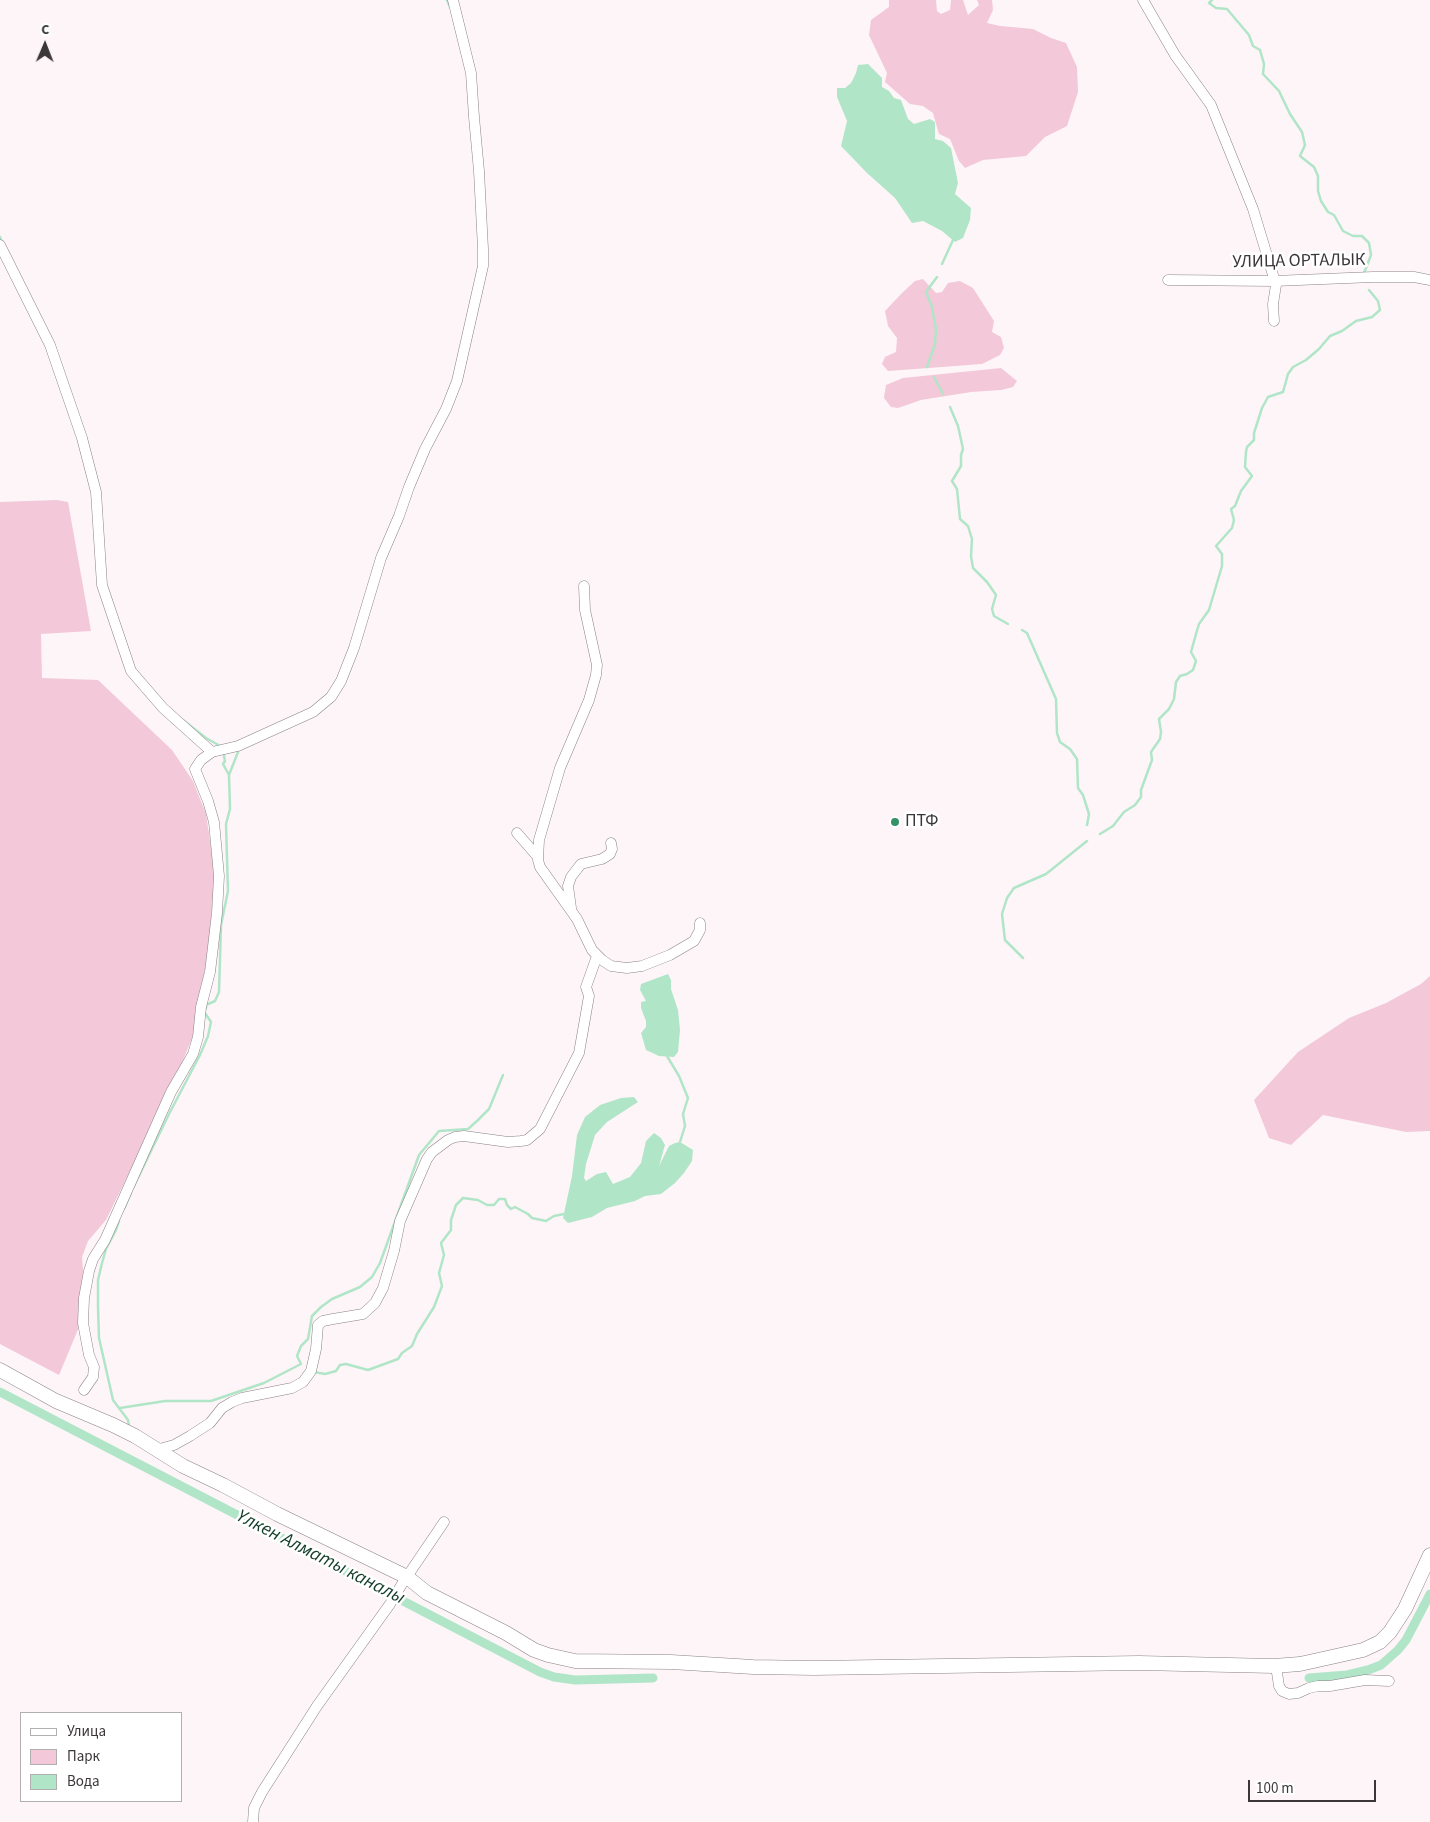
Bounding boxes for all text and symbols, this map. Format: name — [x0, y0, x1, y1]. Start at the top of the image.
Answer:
north arrow — [20, 20, 70, 70]
text: С — [41, 20, 50, 40]
street label: УЛИЦА ОРТАЛЫК — [1232, 250, 1366, 274]
place label: ПТФ — [905, 811, 938, 833]
marker: ПТФ — [889, 816, 901, 828]
water label: Үлкен Алматы каналы — [232, 1506, 408, 1610]
legend — [20, 1712, 182, 1802]
text: Улица — [67, 1721, 106, 1742]
text: Парк — [67, 1746, 100, 1767]
scale bar — [1250, 1770, 1378, 1802]
text: Вода — [67, 1771, 100, 1792]
text: 100 m — [1256, 1778, 1294, 1799]

